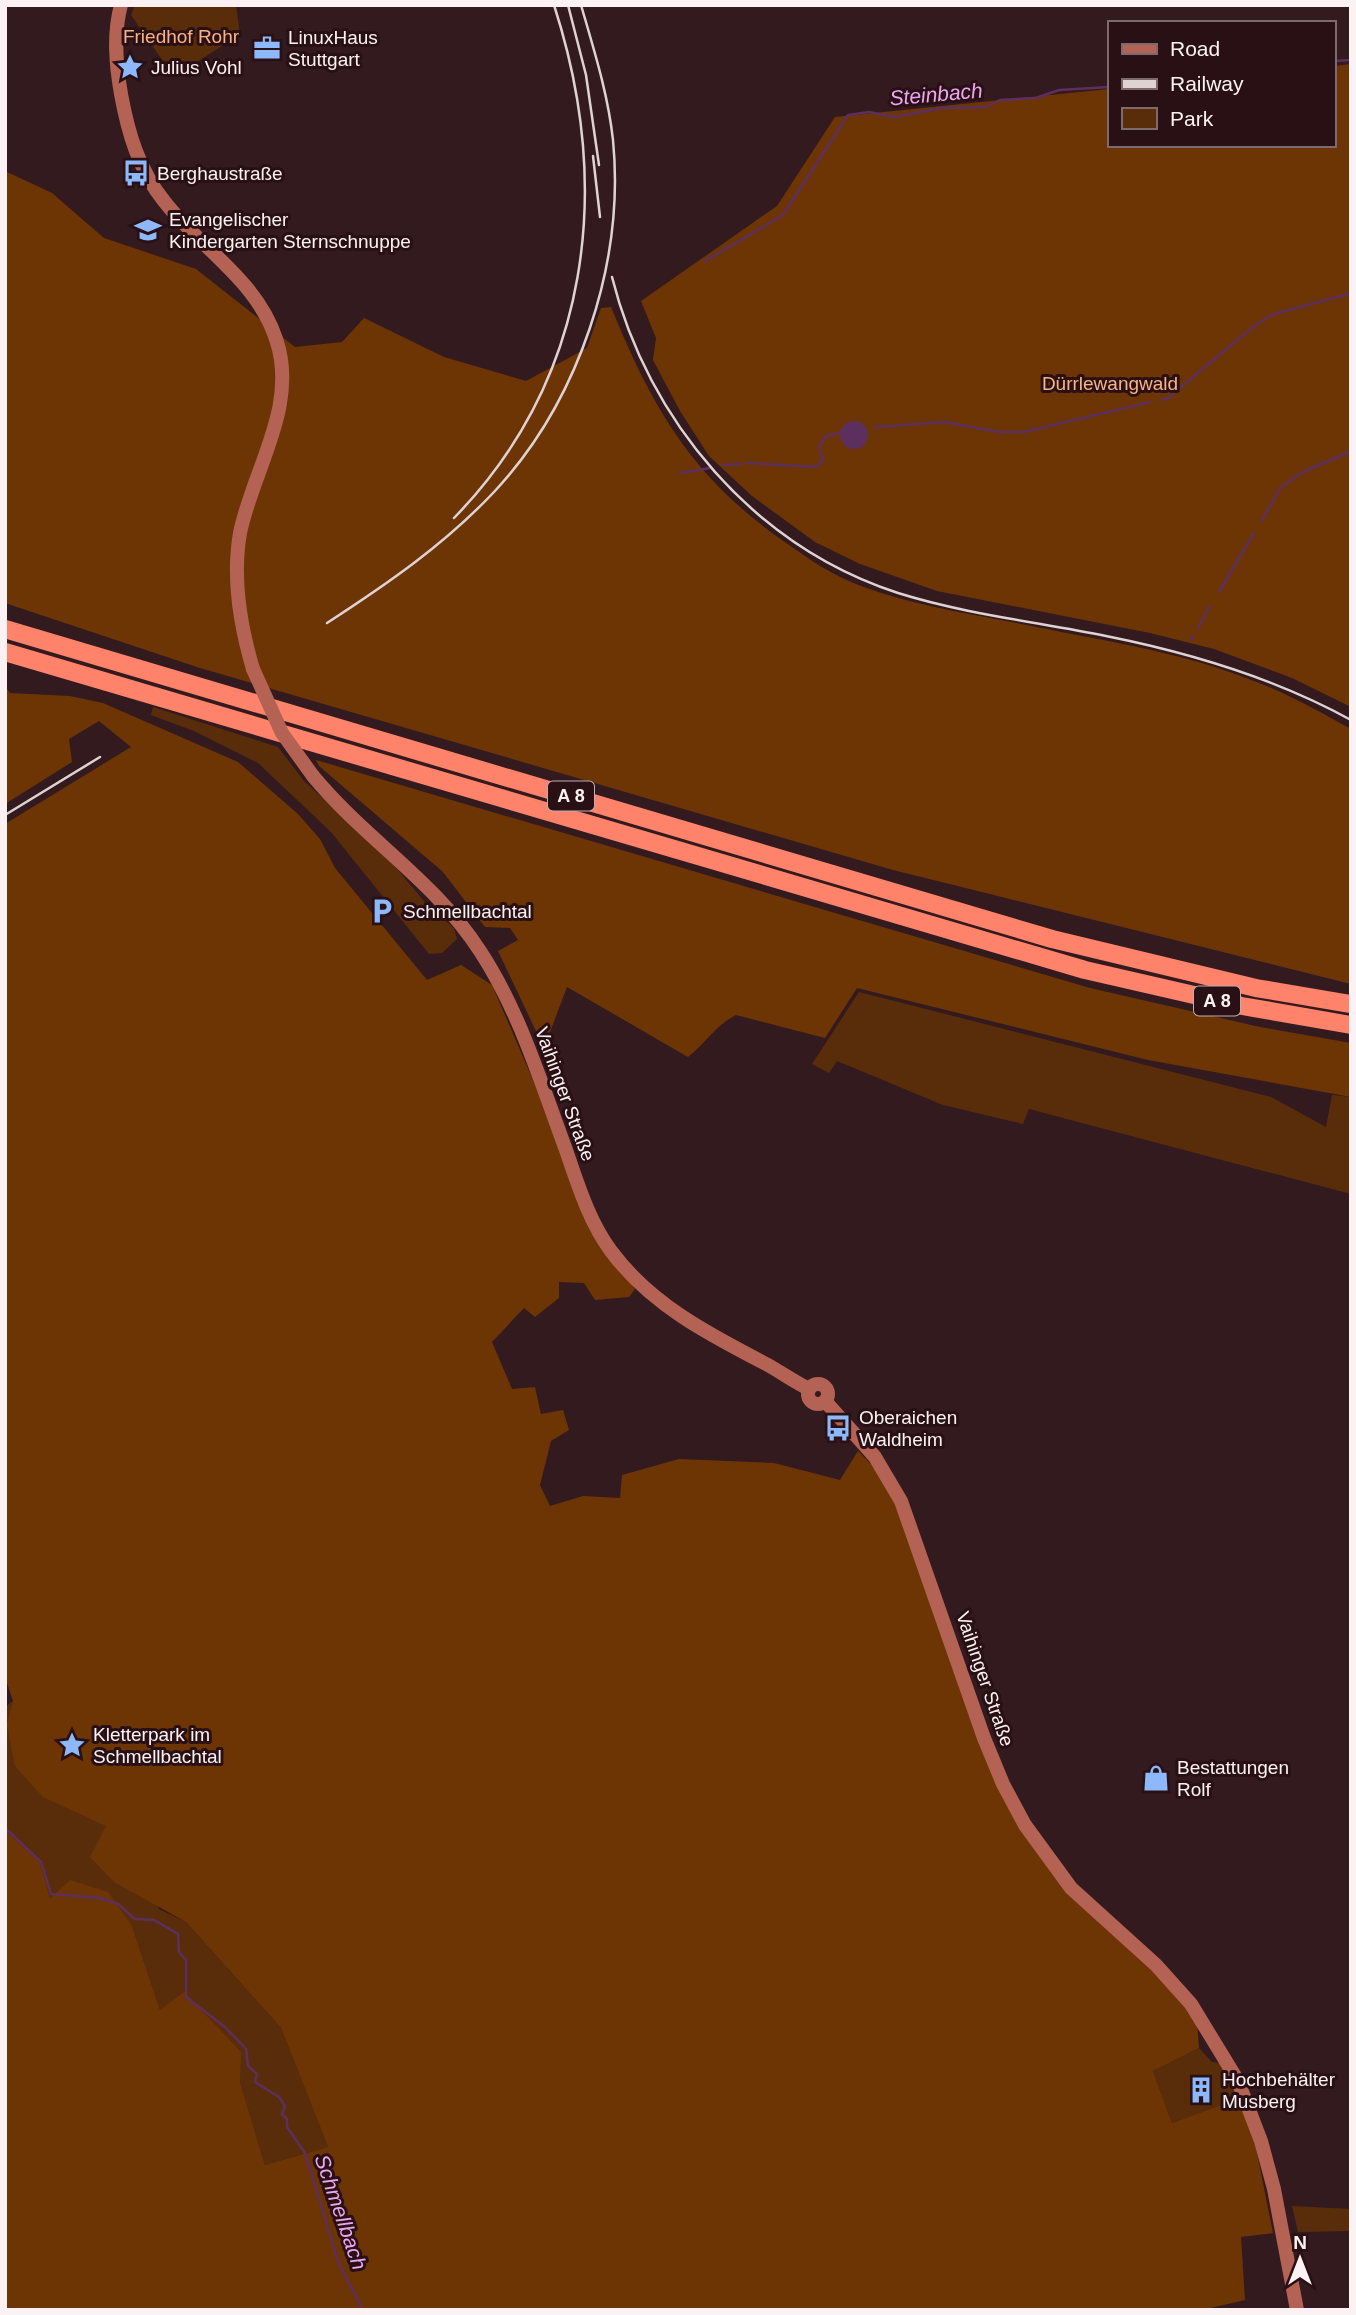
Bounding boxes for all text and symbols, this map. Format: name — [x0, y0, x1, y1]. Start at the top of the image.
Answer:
legend — [1108, 21, 1335, 147]
park label: Friedhof Rohr — [123, 26, 240, 47]
place label: LinuxHaus Stuttgart — [288, 27, 378, 70]
office icon: LinuxHaus Stuttgart — [252, 33, 282, 63]
text: Road — [1170, 37, 1220, 60]
place icon: Julius Vohl — [115, 52, 145, 82]
place label: Julius Vohl — [151, 57, 242, 78]
text: Railway — [1170, 72, 1244, 95]
water label: Steinbach — [888, 78, 984, 110]
text: Park — [1170, 107, 1214, 130]
bus stop icon: Berghaustraße — [121, 158, 151, 188]
place label: Berghaustraße — [157, 163, 283, 184]
place label: Evangelischer Kindergarten Sternschnuppe — [169, 209, 411, 252]
school or university icon: Evangelischer Kindergarten Sternschnuppe — [133, 215, 163, 245]
park label: Dürrlewangwald — [1042, 373, 1178, 394]
road number: A 8 — [548, 782, 594, 810]
parking icon: Schmellbachtal — [367, 896, 397, 926]
place label: Schmellbachtal — [403, 901, 532, 922]
road number: A 8 — [1194, 986, 1240, 1016]
street label: Vaihinger Straße — [531, 1024, 599, 1164]
place label: Oberaichen Waldheim — [859, 1407, 957, 1450]
bus stop icon: Oberaichen Waldheim — [823, 1413, 853, 1443]
street label: Vaihinger Straße — [952, 1609, 1018, 1749]
place label: Kletterpark im Schmellbachtal — [93, 1724, 222, 1767]
place icon: Kletterpark im Schmellbachtal — [57, 1730, 87, 1760]
place label: Bestattungen Rolf — [1177, 1757, 1289, 1800]
shop icon: Bestattungen Rolf — [1141, 1763, 1171, 1793]
place label: Hochbehälter Musberg — [1222, 2069, 1336, 2112]
building icon: Hochbehälter Musberg — [1186, 2075, 1216, 2105]
water label: Schmellbach — [311, 2151, 371, 2273]
north arrow — [1265, 2224, 1335, 2294]
text: N — [1293, 2232, 1307, 2253]

